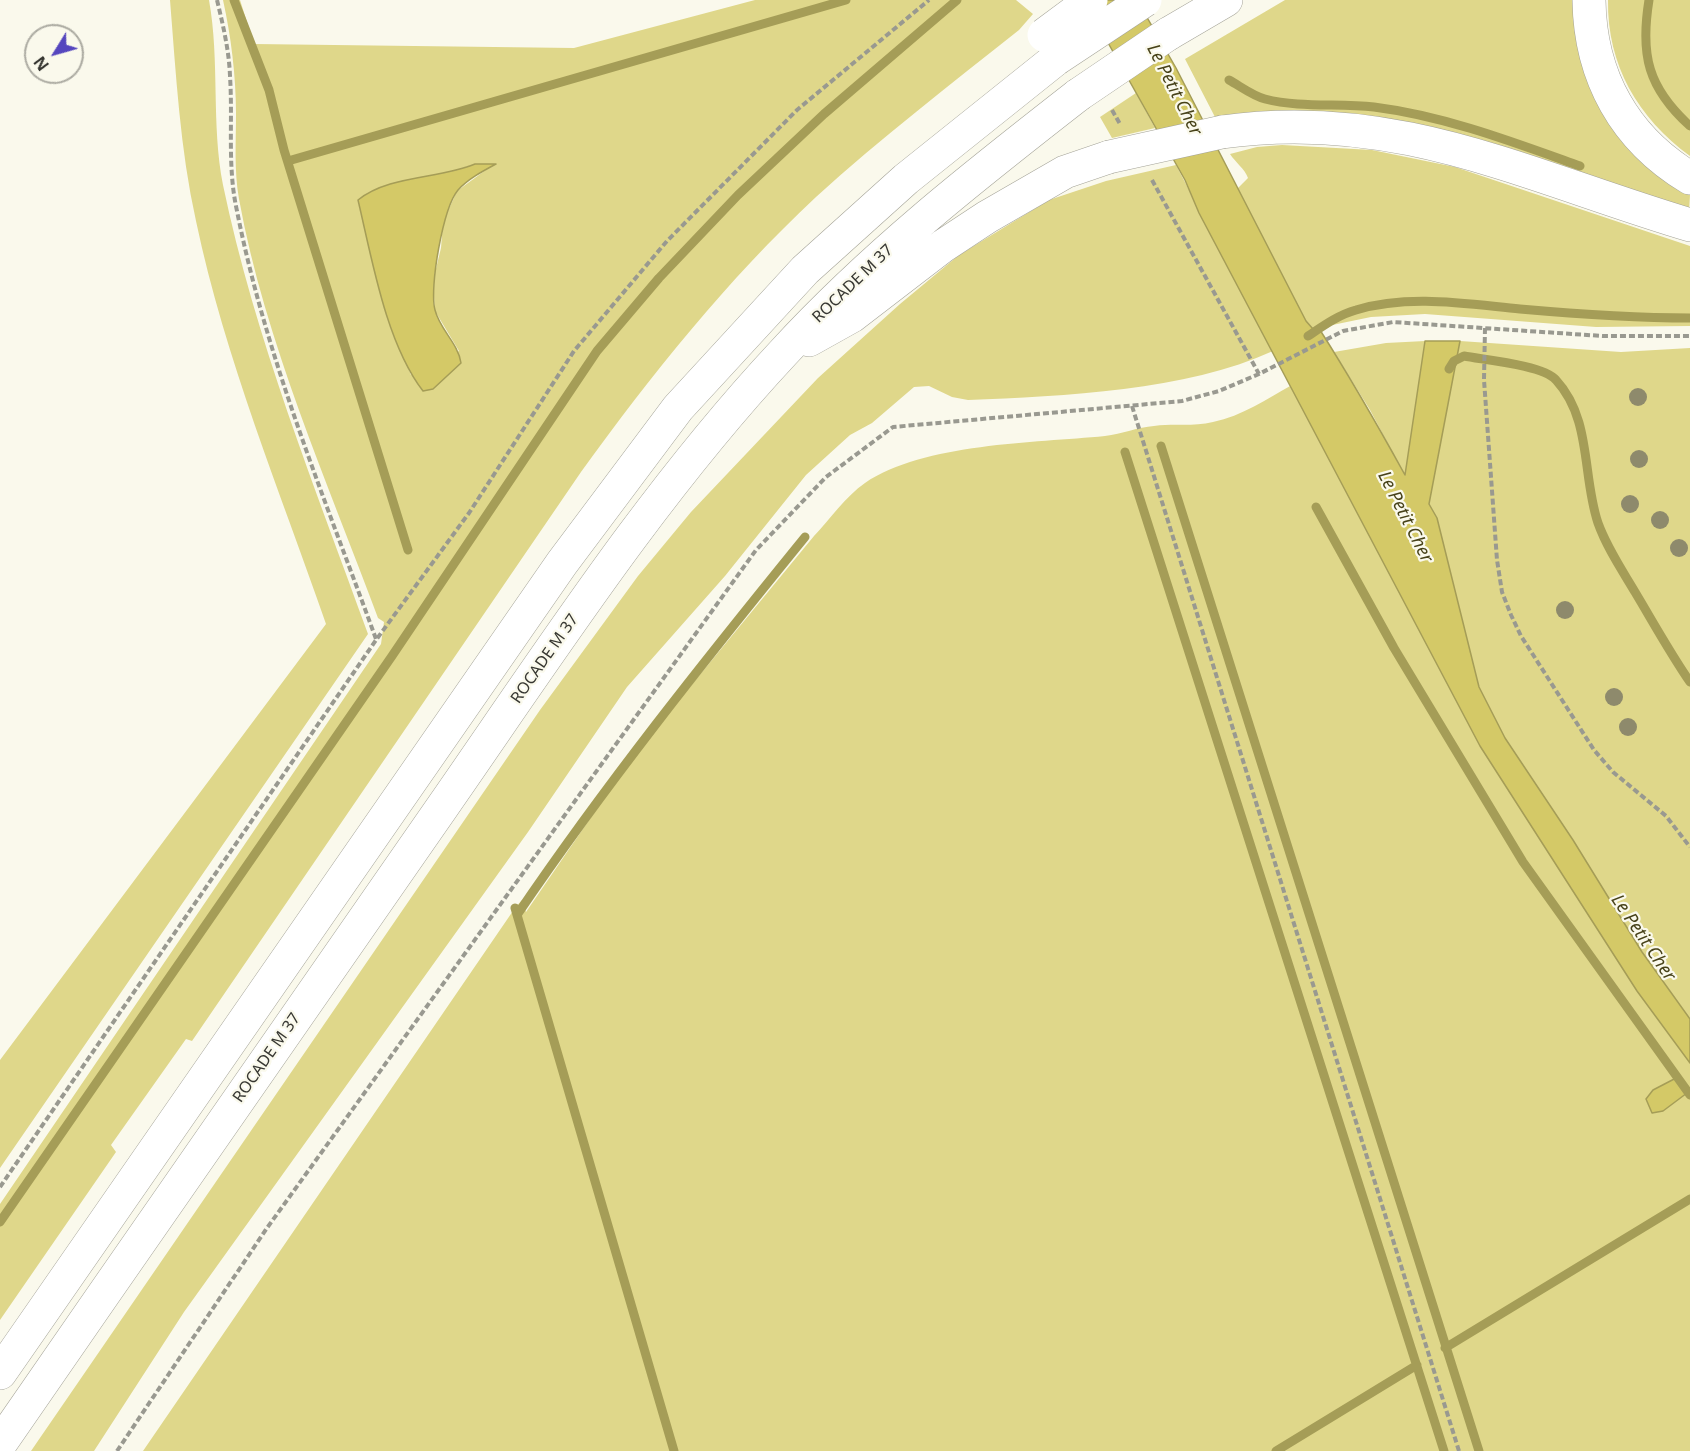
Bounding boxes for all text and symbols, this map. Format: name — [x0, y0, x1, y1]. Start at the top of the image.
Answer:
north arrow — [24, 24, 84, 84]
water label: Le Petit Cher — [1142, 41, 1206, 139]
text: N — [29, 52, 54, 75]
street label: ROCADE M 37 — [809, 241, 897, 327]
water label: Le Petit Cher — [1373, 468, 1437, 566]
street label: ROCADE M 37 — [507, 611, 583, 707]
water label: Le Petit Cher — [1606, 891, 1680, 985]
street label: ROCADE M 37 — [229, 1010, 305, 1106]

